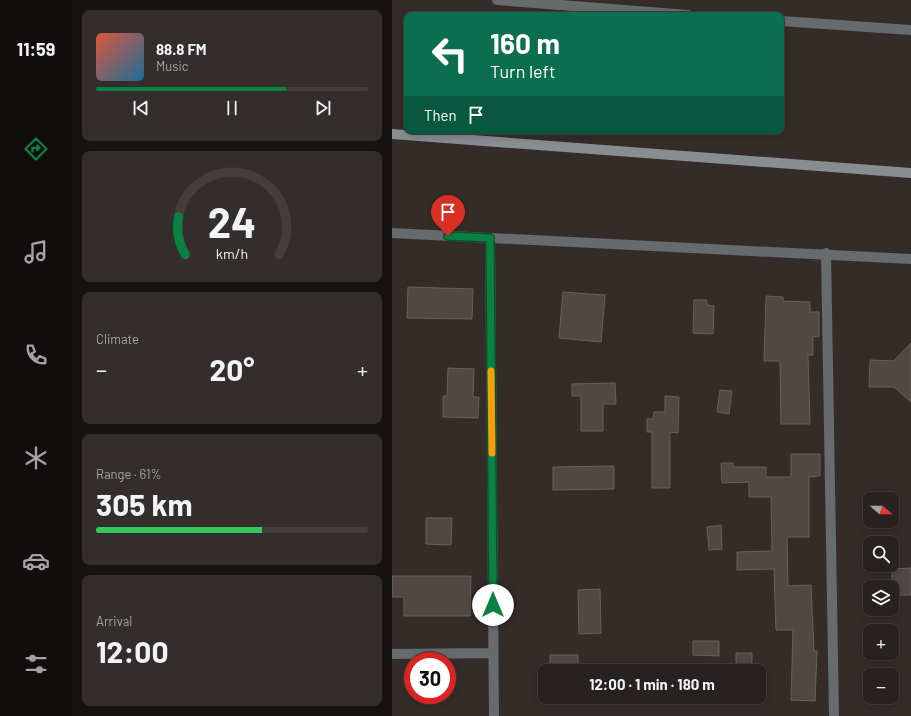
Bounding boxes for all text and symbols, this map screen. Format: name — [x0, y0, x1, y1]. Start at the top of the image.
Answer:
text: 160 m — [490, 26, 560, 60]
icon: left — [424, 28, 476, 80]
text: 11:59 — [17, 38, 55, 60]
text: 88.8 FM — [156, 40, 207, 58]
text: Music — [156, 58, 189, 74]
text: Turn left — [490, 60, 556, 82]
icon: previous — [130, 97, 152, 119]
icon: pause — [221, 97, 243, 119]
icon: next — [312, 97, 334, 119]
icon: arrive — [465, 104, 487, 126]
text: Then — [424, 106, 457, 124]
icon: directions — [22, 135, 50, 163]
pin — [431, 195, 465, 236]
text: 24 — [208, 196, 256, 246]
icon: arrive — [437, 201, 459, 223]
icon: music — [22, 238, 50, 266]
text: km/h — [216, 244, 248, 261]
text: Climate — [96, 331, 139, 347]
icon: phone — [22, 341, 50, 369]
text: 20° — [209, 351, 255, 387]
text: − — [96, 356, 107, 382]
text: + — [357, 356, 368, 382]
icon: climate — [22, 444, 50, 472]
text: Range · 61% — [96, 466, 161, 482]
text: 305 km — [96, 486, 193, 522]
north arrow — [863, 492, 899, 528]
map controls — [863, 492, 899, 704]
button: search — [863, 536, 899, 572]
icon: car — [22, 547, 50, 575]
button: layers — [863, 580, 899, 616]
position arrow — [472, 584, 514, 626]
text: Arrival — [96, 613, 132, 629]
button: + — [863, 624, 899, 660]
text: 12:00 — [96, 633, 169, 669]
icon: filters — [22, 650, 50, 678]
speed limit sign: 30 — [404, 652, 456, 704]
button: − — [863, 668, 899, 704]
text: 12:00 · 1 min · 180 m — [589, 675, 715, 693]

